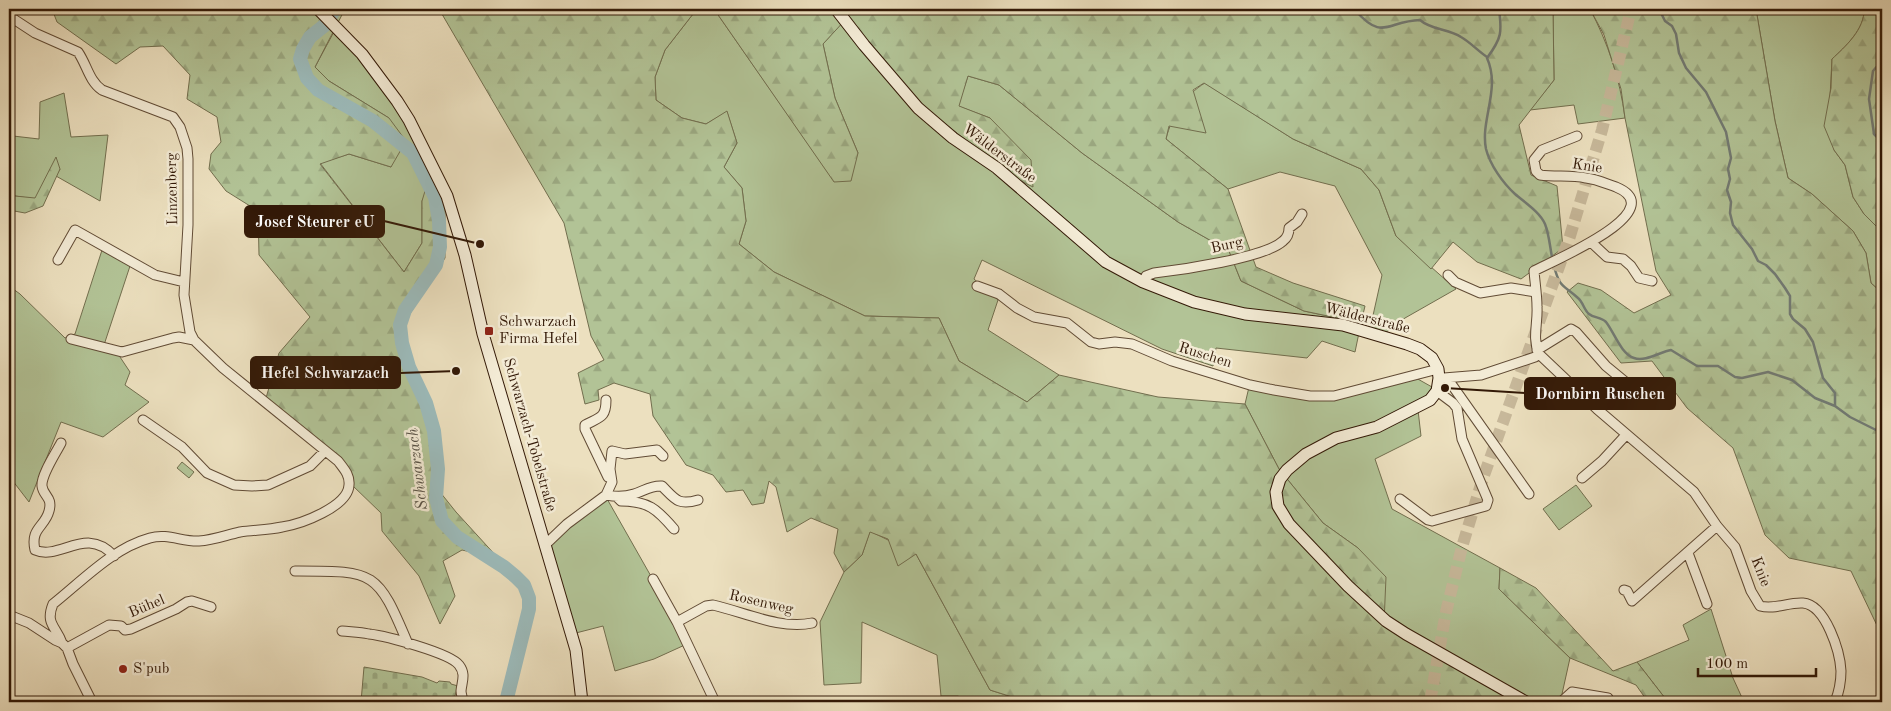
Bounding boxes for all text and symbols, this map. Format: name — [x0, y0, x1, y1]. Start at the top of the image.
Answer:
street label: Wälderstraße — [959, 122, 1039, 186]
street label: Linzenberg — [165, 153, 181, 225]
street label: Knie — [1571, 157, 1603, 177]
callout: Josef Steurer eU — [245, 206, 384, 237]
text: Josef Steurer eU — [255, 215, 375, 231]
street label: Burg — [1209, 235, 1245, 257]
street label: Wälderstraße — [1323, 301, 1411, 337]
place label: Schwarzach Firma Hefel — [499, 315, 577, 347]
marker: Schwarzach Firma Hefel — [483, 325, 495, 337]
street label: Ruschen — [1177, 341, 1233, 371]
callout: Hefel Schwarzach — [251, 357, 400, 388]
street label: Schwarzach-Tobelstraße — [500, 357, 558, 514]
text: Hefel Schwarzach — [261, 366, 389, 382]
callout: Dornbirn Ruschen — [1525, 378, 1675, 409]
text: Dornbirn Ruschen — [1535, 387, 1665, 403]
water label: Schwarzach — [405, 427, 431, 511]
street label: Knie — [1748, 555, 1772, 589]
street label: Rosenweg — [727, 588, 795, 618]
street label: Bühel — [127, 593, 167, 621]
scale bar — [1698, 646, 1816, 678]
text: 100 m — [1706, 657, 1748, 672]
place label: S'pub — [133, 662, 169, 677]
marker: S'pub — [117, 663, 129, 675]

